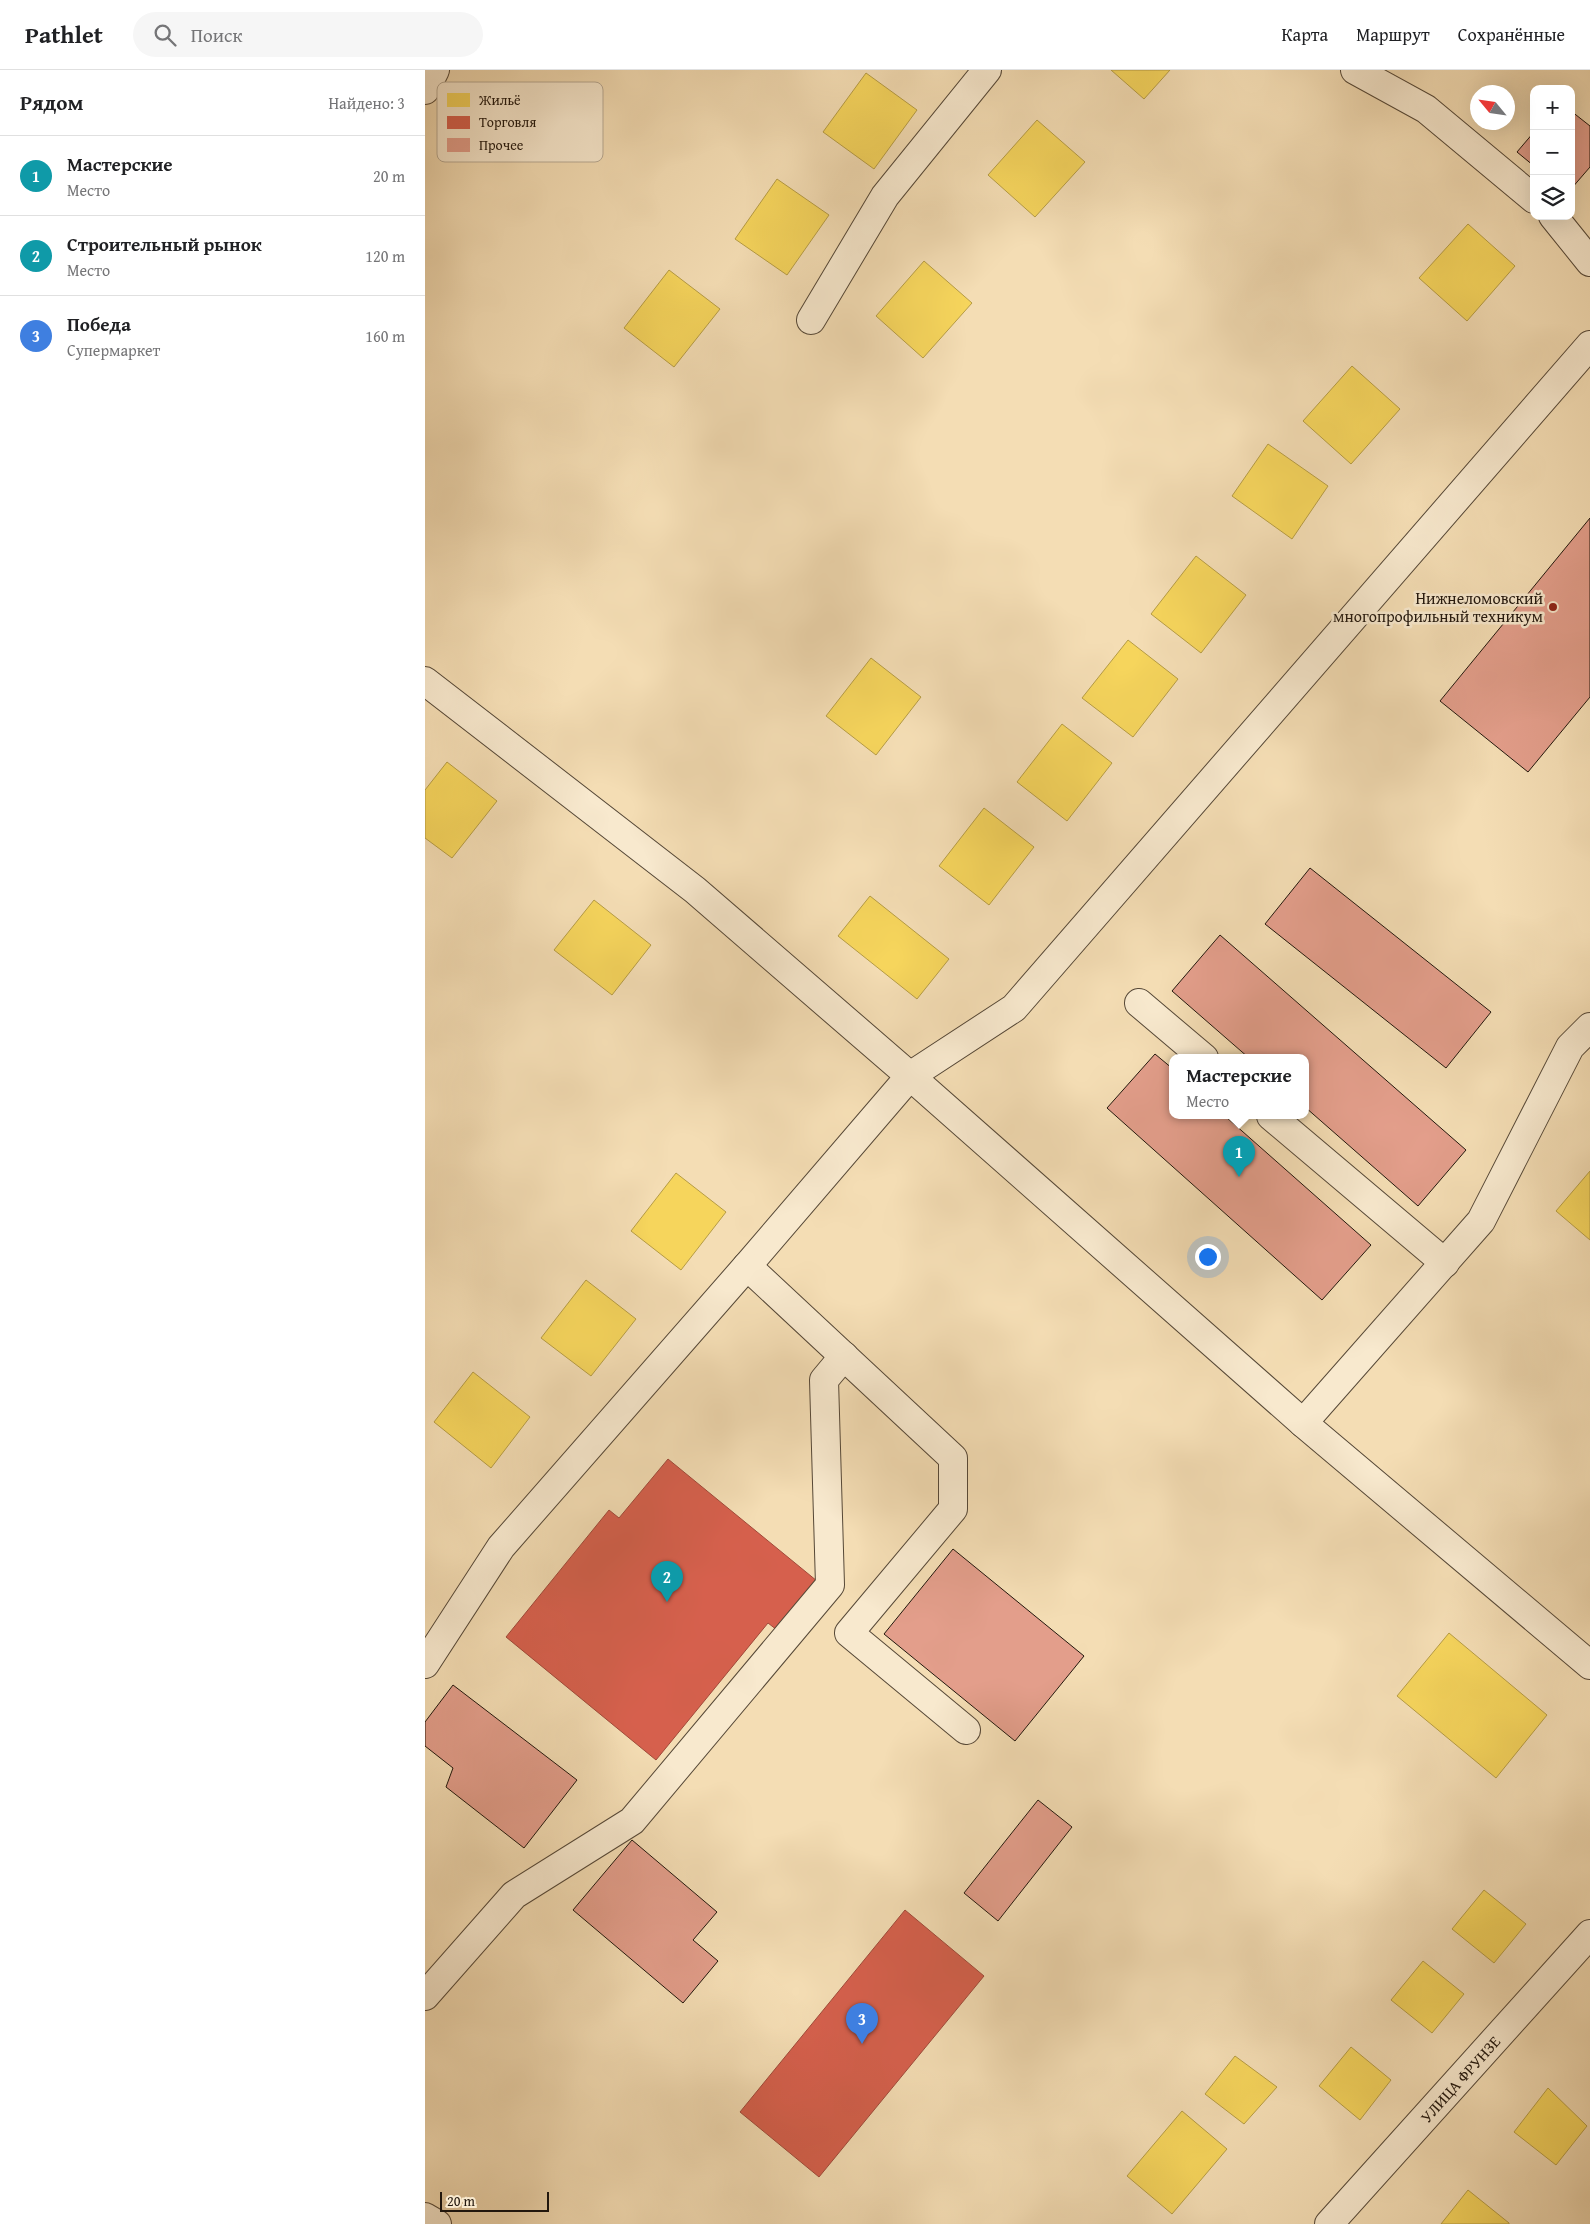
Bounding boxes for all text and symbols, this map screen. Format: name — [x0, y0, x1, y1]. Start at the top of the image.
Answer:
search box — [133, 12, 483, 57]
text: Pathlet — [25, 17, 103, 52]
icon: search — [151, 21, 179, 49]
text: Поиск — [191, 21, 242, 49]
text: Карта — [1282, 21, 1328, 48]
text: Маршрут — [1356, 21, 1430, 48]
text: Сохранённые — [1458, 21, 1565, 48]
legend — [437, 82, 603, 162]
north arrow — [1470, 85, 1515, 130]
map controls — [1530, 85, 1575, 220]
button: + — [1530, 85, 1575, 130]
text: Рядом — [20, 87, 83, 118]
text: Жильё — [478, 90, 521, 110]
text: Найдено: 3 — [328, 91, 405, 115]
text: Торговля — [479, 112, 536, 132]
button: − — [1530, 130, 1575, 175]
text: Прочее — [479, 135, 524, 155]
text: Мастерские — [67, 150, 173, 178]
text: 1 — [32, 164, 40, 188]
text: 20 m — [373, 164, 405, 188]
button: layers — [1530, 175, 1575, 220]
text: Место — [67, 178, 110, 202]
text: Строительный рынок — [67, 230, 262, 258]
text: 2 — [32, 244, 40, 268]
text: 120 m — [365, 244, 405, 268]
text: Место — [67, 258, 110, 282]
text: Победа — [67, 310, 131, 338]
text: 3 — [32, 324, 40, 348]
text: 160 m — [365, 324, 405, 348]
text: Супермаркет — [67, 338, 160, 362]
place label: Нижнеломовский многопрофильный техникум — [1333, 586, 1543, 628]
marker: Нижнеломовский многопрофильный техникум — [1547, 601, 1559, 613]
popup — [1169, 1054, 1309, 1119]
text: Мастерские — [1186, 1061, 1292, 1089]
text: Место — [1186, 1089, 1229, 1113]
pin: 1 — [1223, 1136, 1255, 1177]
your location — [1195, 1244, 1221, 1270]
pin: 2 — [651, 1561, 683, 1602]
pin: 3 — [846, 2003, 878, 2044]
street label: УЛИЦА ФРУНЗЕ — [1414, 2030, 1506, 2128]
scale bar — [440, 2189, 549, 2212]
text: 20 m — [447, 2191, 475, 2211]

